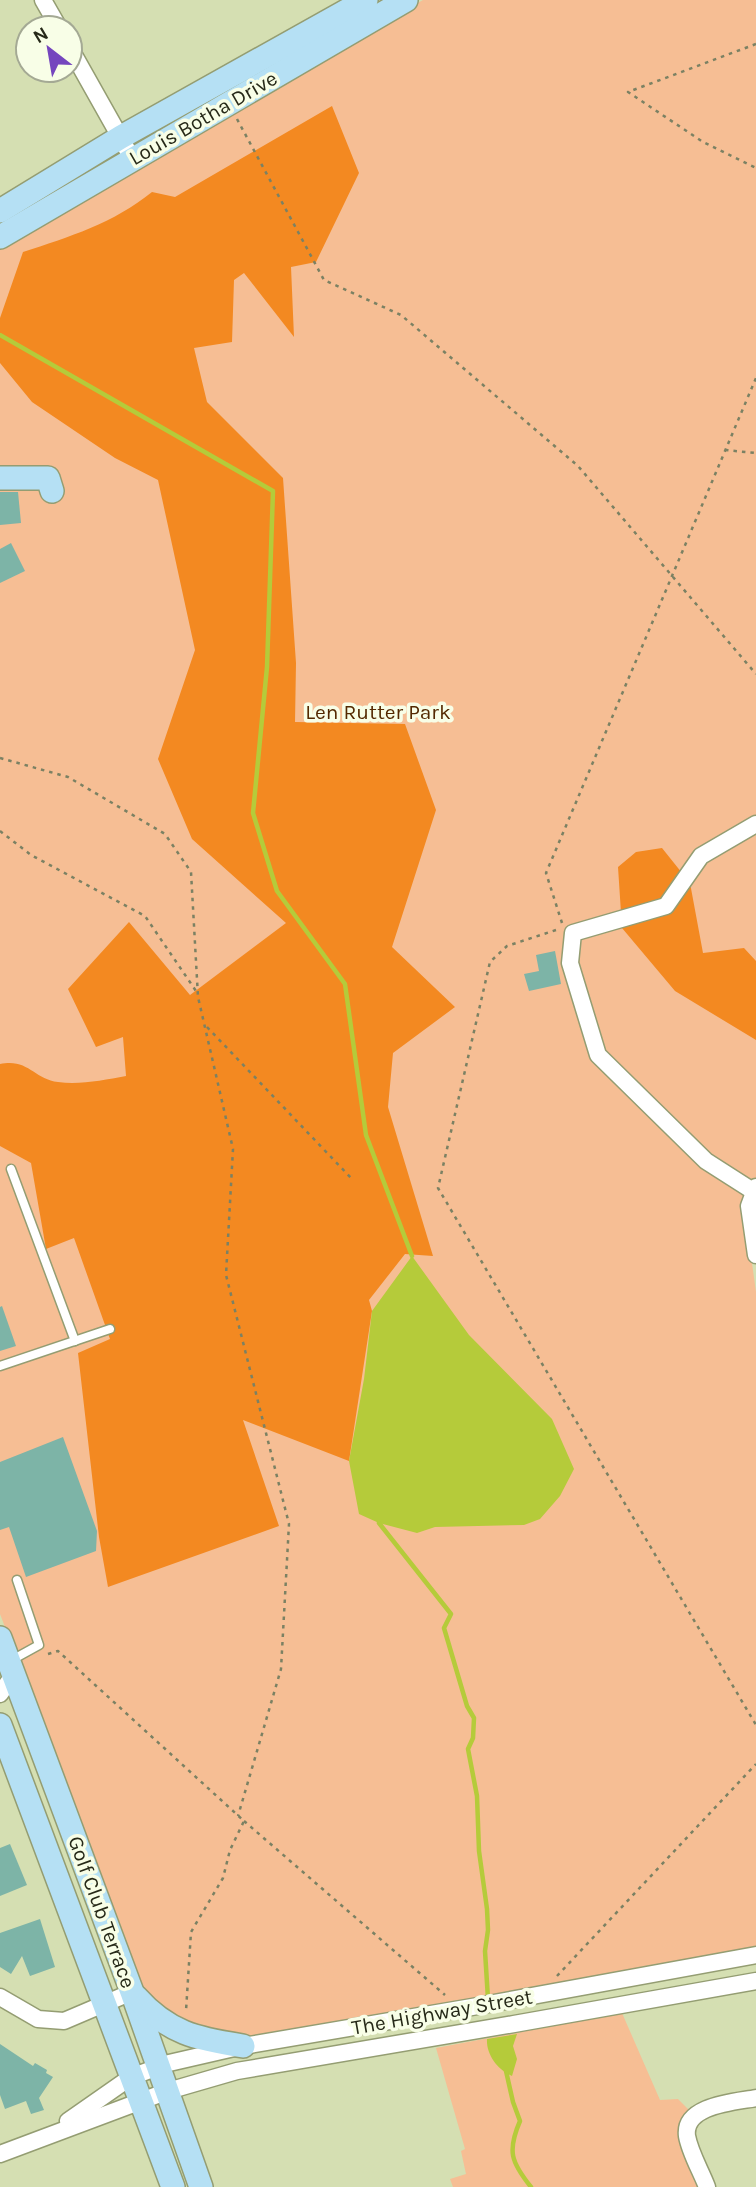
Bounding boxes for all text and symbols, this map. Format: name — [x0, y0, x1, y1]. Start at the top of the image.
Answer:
north arrow — [14, 14, 84, 84]
text: N — [29, 22, 52, 48]
street label: Louis Botha Drive — [125, 66, 281, 170]
park label: Len Rutter Park — [305, 700, 451, 724]
street label: Golf Club Terrace — [63, 1833, 141, 1991]
street label: The Highway Street — [350, 1984, 534, 2040]

